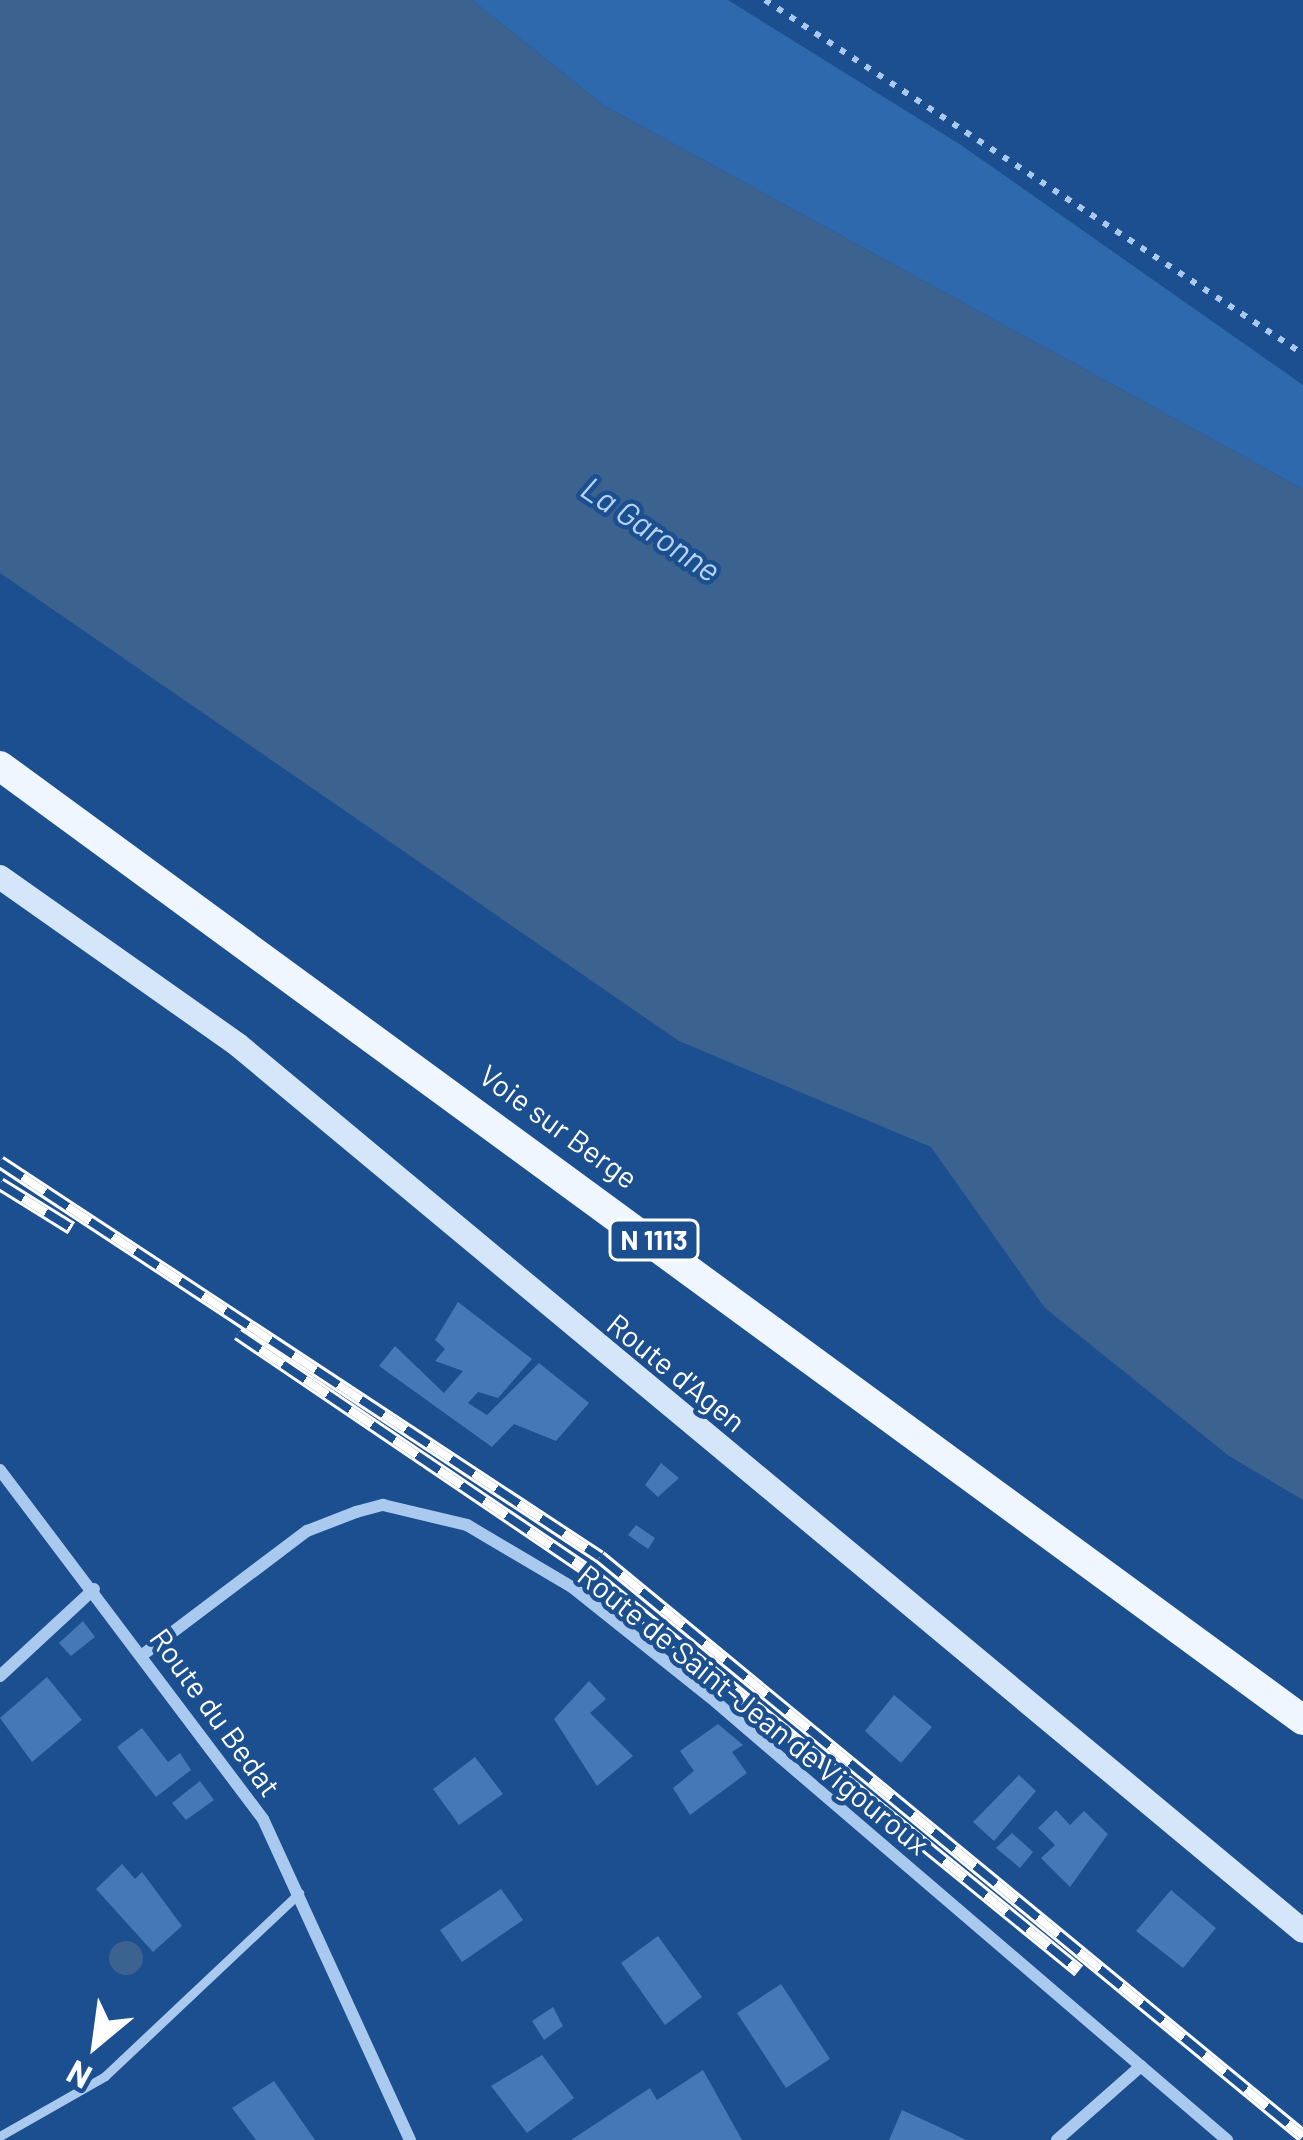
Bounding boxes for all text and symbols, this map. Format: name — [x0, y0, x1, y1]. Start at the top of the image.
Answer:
water label: La Garonne — [574, 468, 728, 590]
street label: Voie sur Berge — [473, 1056, 645, 1196]
road number: N 1113 — [606, 1219, 702, 1261]
street label: Route d'Agen — [601, 1305, 753, 1439]
street label: Route de Saint-Jean de Vigouroux — [571, 1556, 937, 1862]
street label: Route du Bedat — [143, 1621, 289, 1803]
north arrow — [36, 1984, 156, 2104]
text: N — [59, 2053, 98, 2098]

